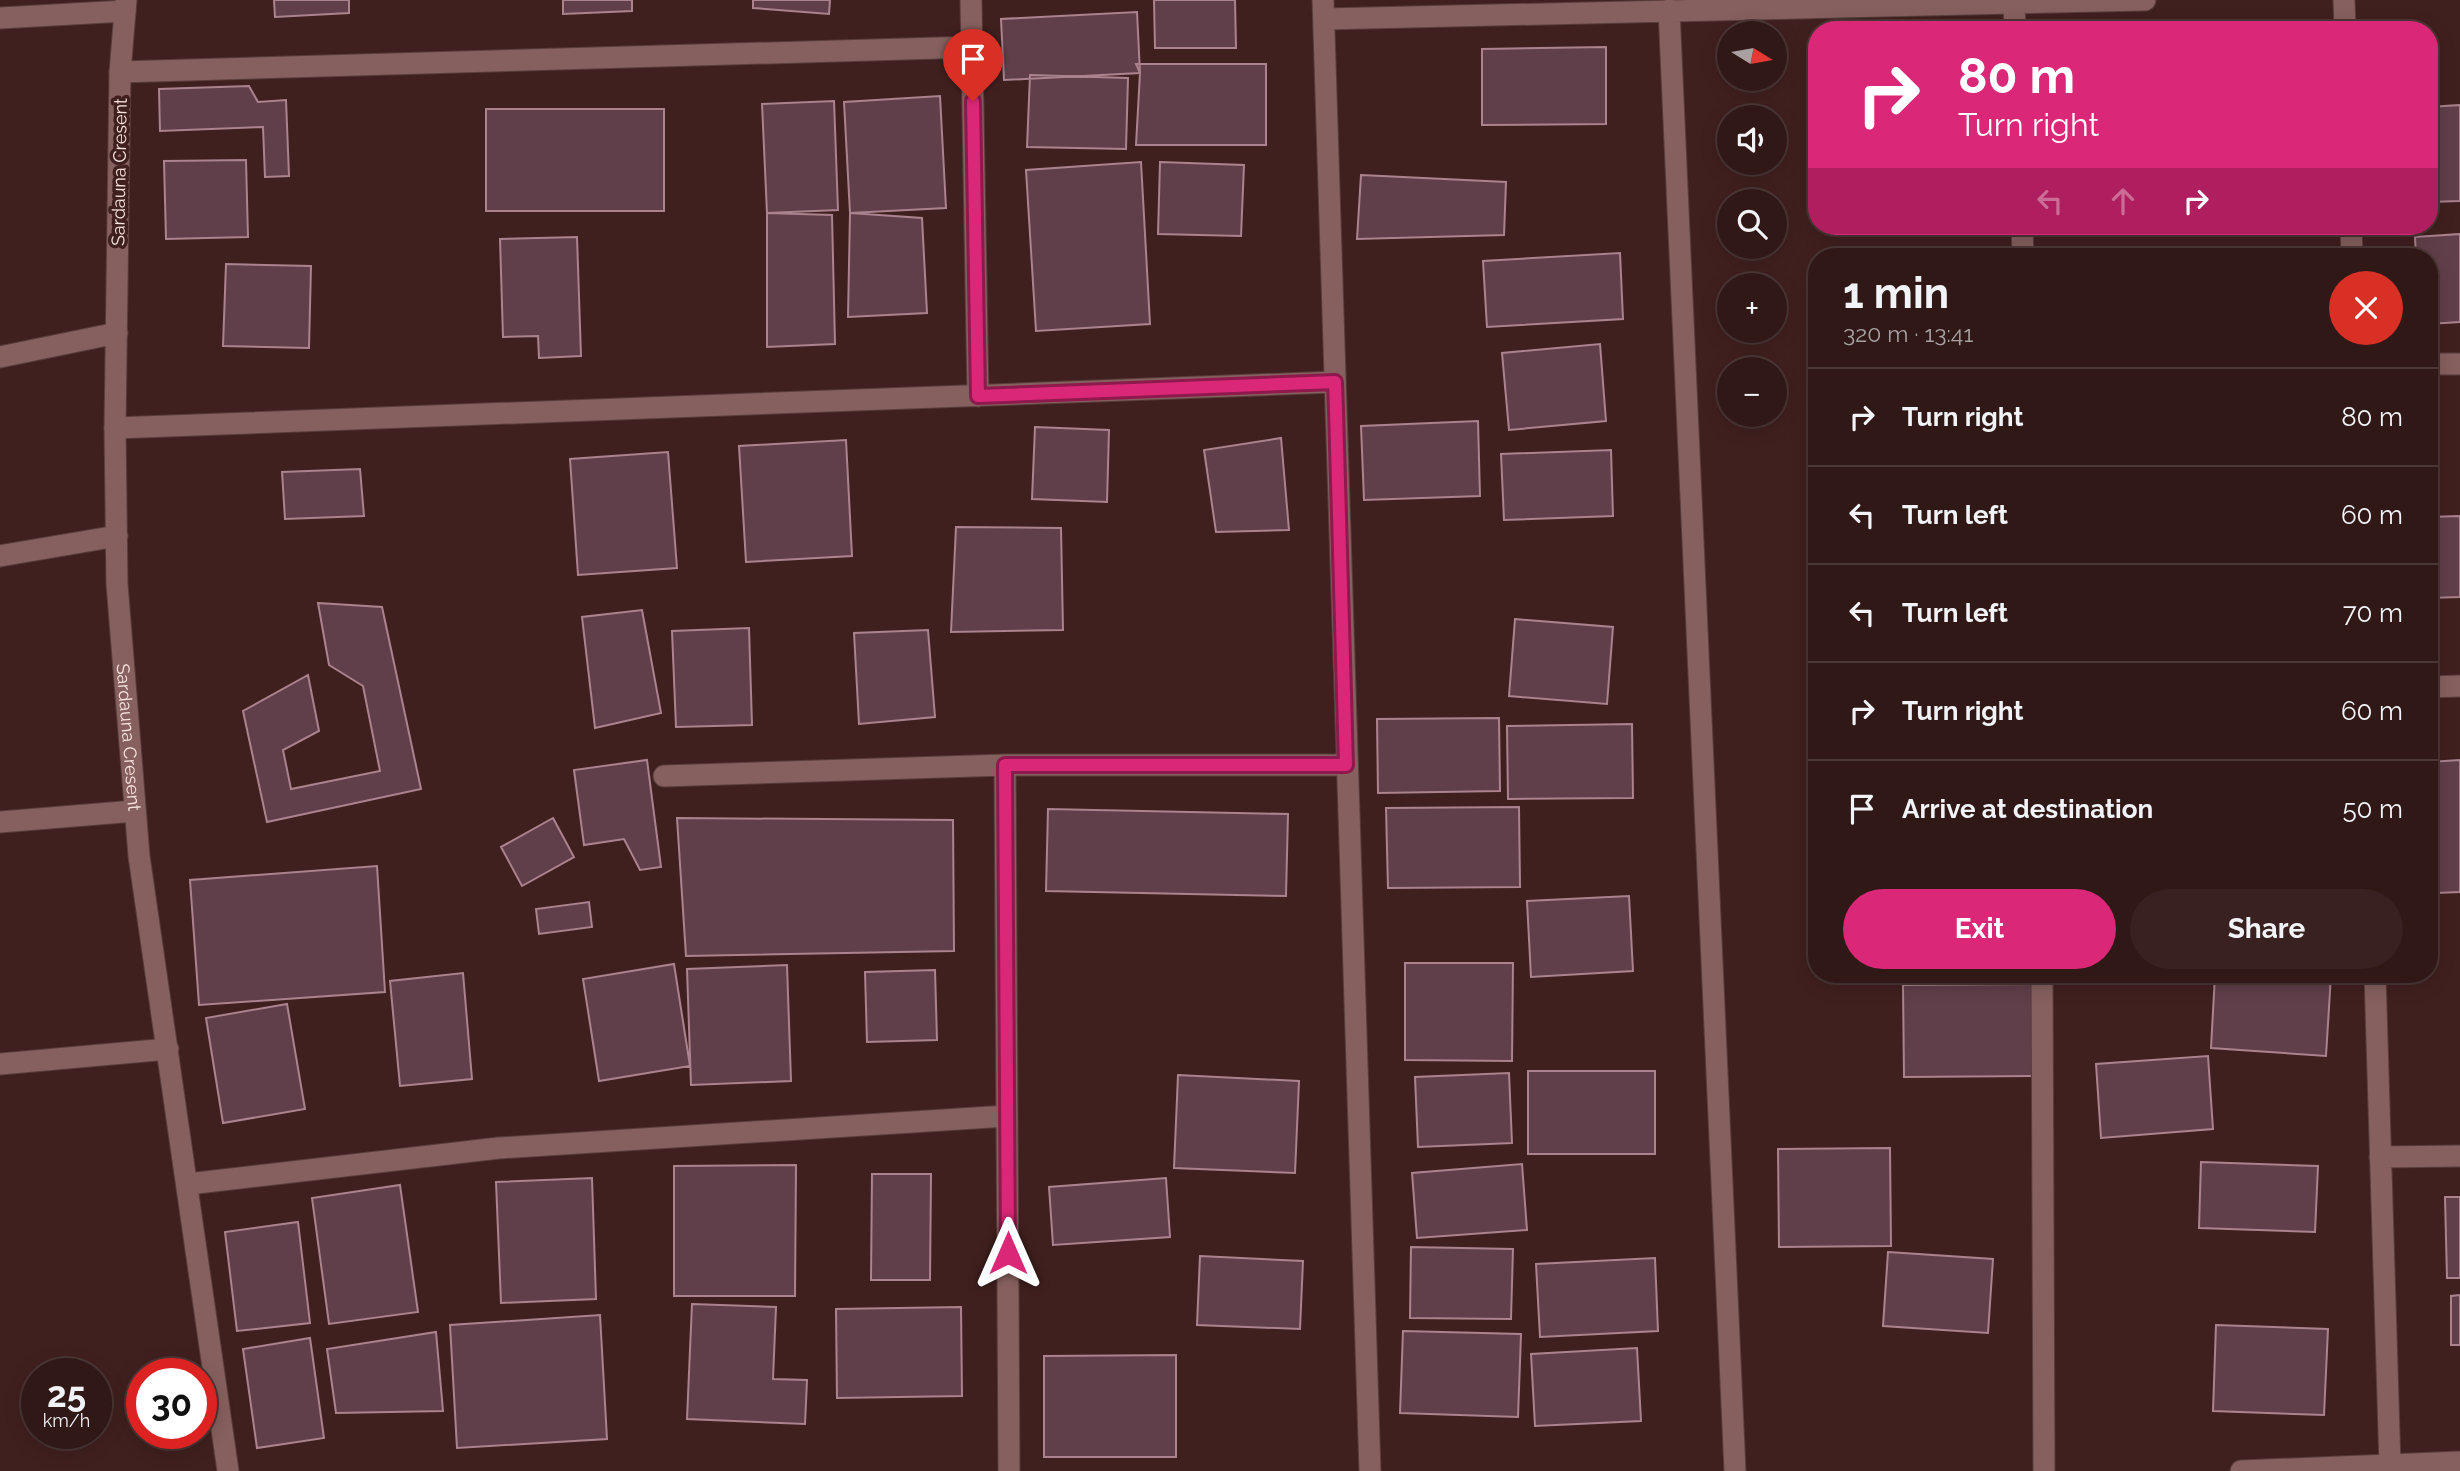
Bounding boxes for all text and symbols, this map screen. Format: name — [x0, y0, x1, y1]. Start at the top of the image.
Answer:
north arrow — [1717, 21, 1787, 91]
map controls — [1717, 21, 1787, 427]
pin — [943, 29, 1003, 101]
icon: arrive — [954, 40, 992, 78]
text: 80 m — [1958, 47, 2075, 104]
icon: right — [1843, 49, 1934, 140]
street label: Sardauna Cresent — [107, 98, 131, 246]
button: sound — [1717, 105, 1787, 175]
text: Turn right — [1958, 106, 2099, 143]
icon: left — [2031, 182, 2069, 220]
icon: ahead — [2104, 182, 2142, 220]
icon: right — [2177, 182, 2215, 220]
button: search — [1717, 189, 1787, 259]
text: 1 min — [1843, 269, 1949, 318]
button: close — [2329, 271, 2403, 345]
button: + — [1717, 273, 1787, 343]
text: 320 m · 13:41 — [1843, 320, 1973, 347]
button: − — [1717, 357, 1787, 427]
icon: right — [1843, 398, 1881, 436]
text: Turn right — [1902, 402, 2023, 432]
text: 80 m — [2341, 402, 2403, 432]
icon: left — [1843, 496, 1881, 534]
text: Turn left — [1902, 500, 2008, 530]
text: 60 m — [2341, 500, 2403, 530]
icon: left — [1843, 594, 1881, 632]
text: Turn left — [1902, 598, 2008, 628]
text: 70 m — [2343, 598, 2403, 628]
street label: Sardauna Cresent — [113, 663, 146, 812]
icon: right — [1843, 692, 1881, 730]
text: Turn right — [1902, 696, 2023, 726]
text: 60 m — [2341, 696, 2403, 726]
icon: arrive — [1843, 790, 1881, 828]
text: Arrive at destination — [1902, 794, 2153, 824]
text: 50 m — [2342, 794, 2403, 824]
button: Exit — [1843, 889, 2116, 969]
button: Share — [2130, 889, 2403, 969]
position arrow — [971, 1216, 1045, 1290]
speed limit sign: 30 — [126, 1358, 217, 1449]
text: 25 — [47, 1374, 86, 1415]
text: km/h — [43, 1410, 90, 1431]

